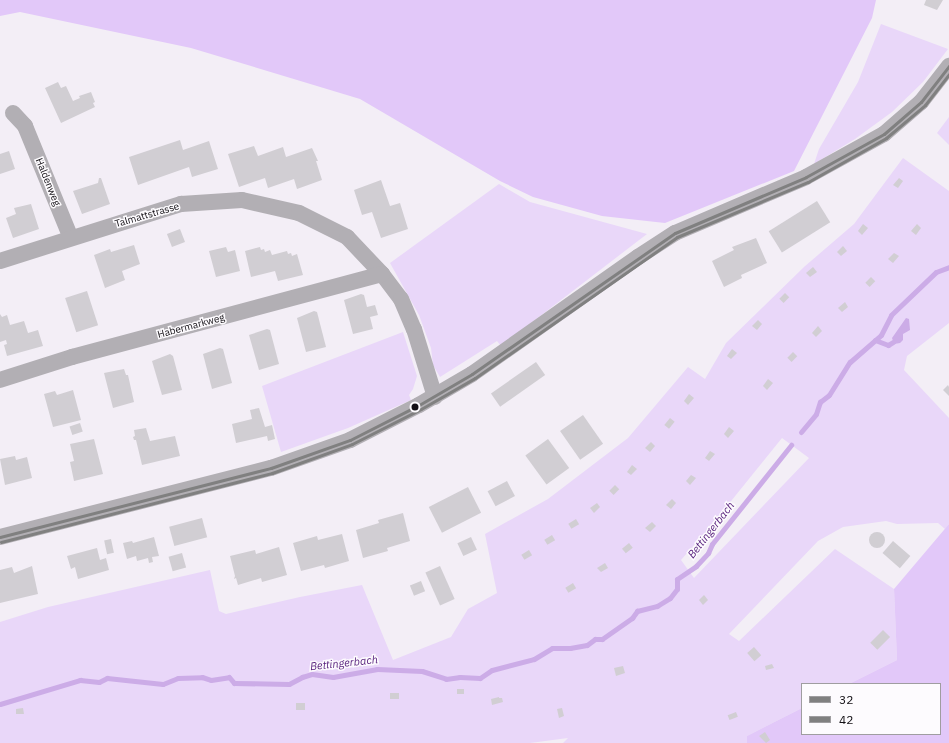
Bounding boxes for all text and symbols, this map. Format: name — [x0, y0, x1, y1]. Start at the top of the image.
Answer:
street label: Haldenweg — [33, 156, 63, 208]
street label: Talmattstrasse — [113, 200, 181, 230]
street label: Habermarkweg — [156, 311, 226, 341]
unlabelled marker — [410, 402, 420, 412]
water label: Bettingerbach — [685, 499, 737, 561]
water label: Bettingerbach — [309, 653, 379, 673]
legend — [801, 683, 941, 735]
text: 32 — [839, 692, 853, 707]
text: 42 — [839, 712, 853, 727]

